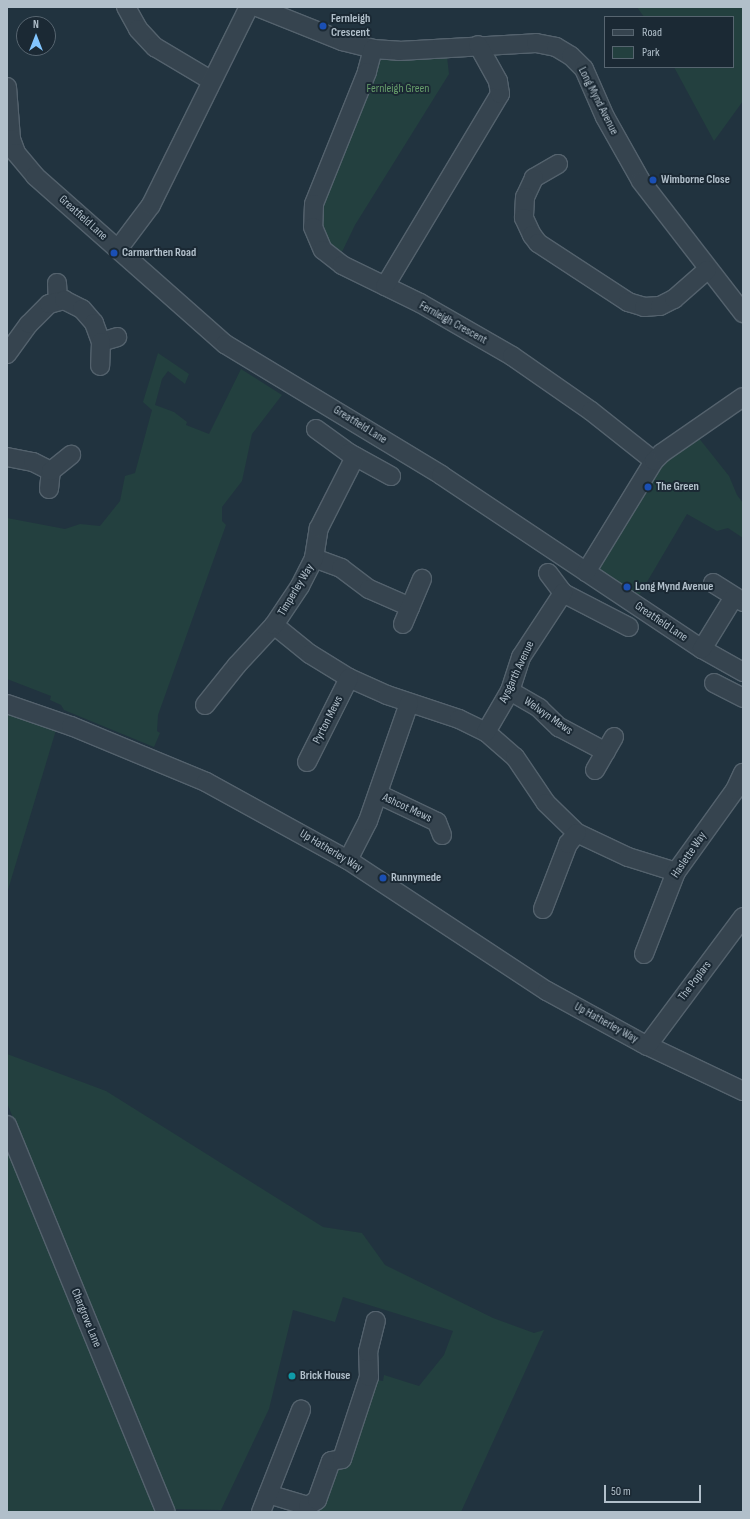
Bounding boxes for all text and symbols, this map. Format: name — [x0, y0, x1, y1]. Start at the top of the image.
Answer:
place label: Fernleigh Crescent — [331, 12, 370, 40]
north arrow — [16, 16, 56, 56]
legend — [604, 16, 734, 68]
text: N — [33, 18, 39, 31]
marker: Fernleigh Crescent — [318, 21, 328, 31]
text: Road — [642, 25, 662, 40]
text: Park — [642, 45, 660, 60]
street label: Long Mynd Avenue — [575, 65, 621, 137]
park label: Fernleigh Green — [367, 82, 429, 96]
place label: Wimborne Close — [661, 173, 730, 187]
marker: Wimborne Close — [648, 175, 658, 185]
street label: Greatfield Lane — [56, 192, 110, 244]
place label: Carmarthen Road — [122, 246, 196, 260]
marker: Carmarthen Road — [109, 248, 119, 258]
street label: Fernleigh Crescent — [416, 298, 490, 348]
street label: Greatfield Lane — [330, 403, 390, 447]
place label: The Green — [656, 480, 699, 494]
marker: The Green — [643, 482, 653, 492]
street label: Timperley Way — [275, 561, 317, 619]
place label: Long Mynd Avenue — [635, 580, 713, 594]
marker: Long Mynd Avenue — [622, 582, 632, 592]
street label: Greatfield Lane — [632, 599, 690, 645]
street label: Aysgarth Avenue — [496, 639, 538, 705]
street label: Pyrton Mews — [310, 694, 346, 746]
street label: Welwyn Mews — [521, 694, 575, 738]
street label: Ashcot Mews — [380, 790, 434, 826]
street label: Up Hatherley Way — [297, 827, 365, 875]
street label: Haslette Way — [668, 829, 710, 881]
place label: Runnymede — [391, 871, 441, 885]
marker: Runnymede — [378, 873, 388, 883]
street label: The Poplars — [675, 958, 715, 1004]
street label: Up Hatherley Way — [572, 1000, 640, 1046]
street label: Chargrove Lane — [68, 1287, 104, 1349]
place label: Brick House — [300, 1369, 350, 1383]
marker: Brick House — [287, 1371, 297, 1381]
scale bar — [606, 1477, 703, 1503]
text: 50 m — [611, 1484, 631, 1499]

